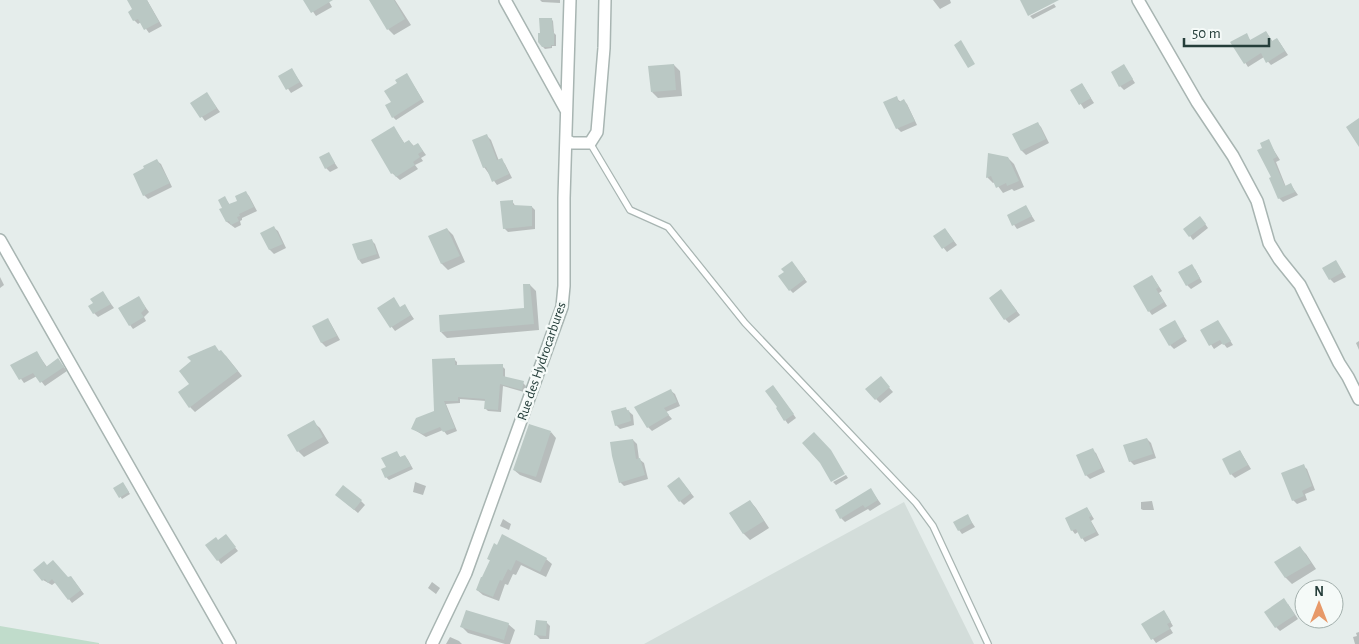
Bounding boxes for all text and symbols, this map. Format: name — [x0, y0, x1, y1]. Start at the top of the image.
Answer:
scale bar — [1184, 15, 1269, 47]
text: 50 m — [1192, 26, 1221, 41]
street label: Rue des Hydrocarbures — [515, 300, 569, 423]
north arrow — [1294, 579, 1344, 629]
text: N — [1314, 585, 1324, 599]

